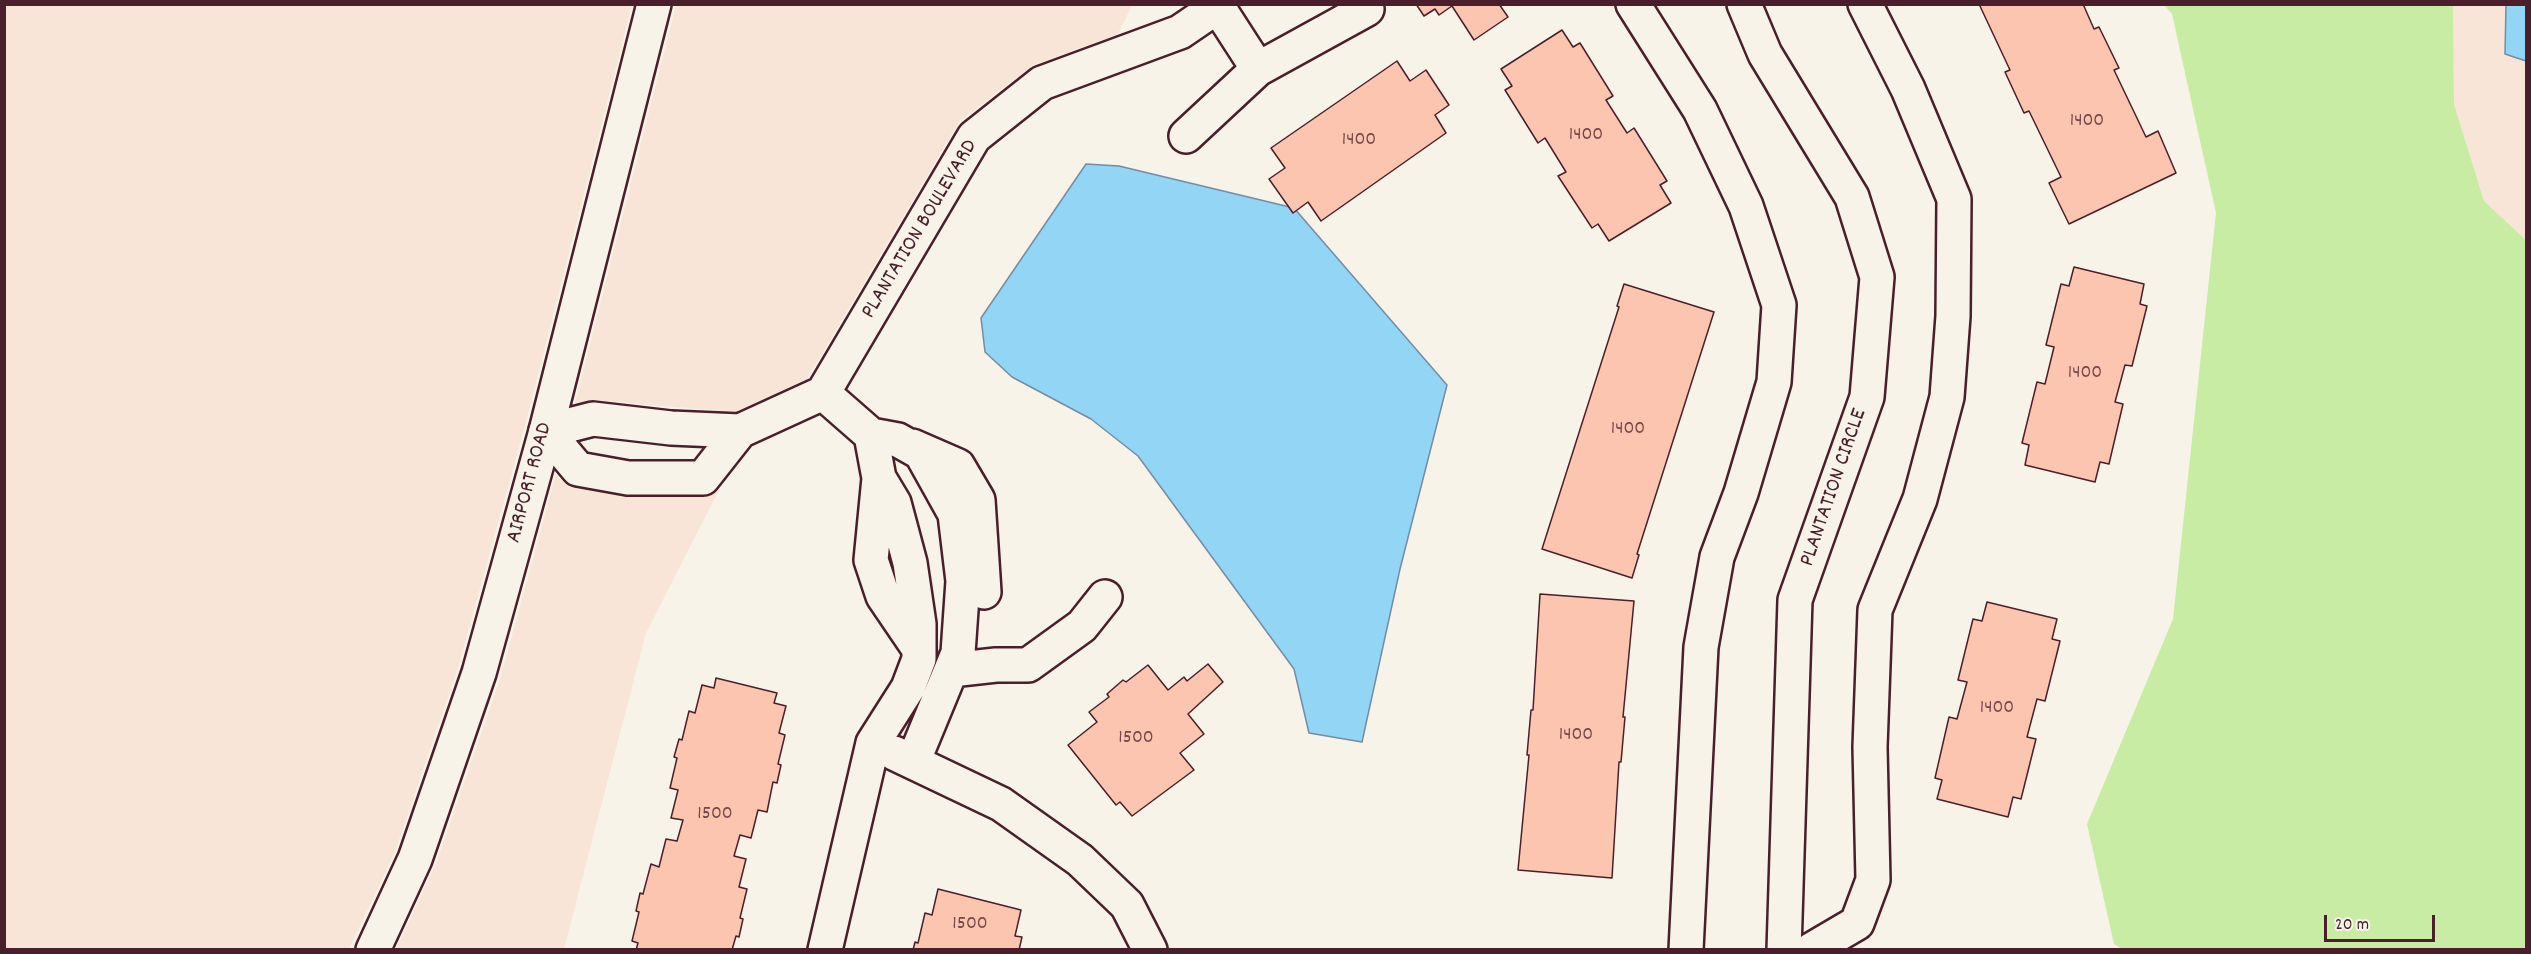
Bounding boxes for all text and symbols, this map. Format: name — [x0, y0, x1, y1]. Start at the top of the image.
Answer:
house number: 1400 — [2070, 110, 2104, 134]
house number: 1400 — [1569, 124, 1603, 148]
house number: 1400 — [1342, 129, 1376, 153]
street label: PLANTATION BOULEVARD — [857, 136, 985, 324]
house number: 1400 — [2068, 362, 2102, 386]
street label: PLANTATION CIRCLE — [1796, 406, 1874, 570]
house number: 1400 — [1611, 418, 1645, 442]
street label: AIRPORT ROAD — [502, 420, 560, 546]
house number: 1400 — [1980, 697, 2014, 721]
house number: 1400 — [1559, 724, 1593, 748]
house number: 1500 — [1118, 727, 1154, 751]
house number: 1500 — [697, 803, 733, 827]
scale bar — [2327, 903, 2438, 941]
house number: 1500 — [952, 913, 988, 937]
text: 20 m — [2335, 913, 2369, 938]

